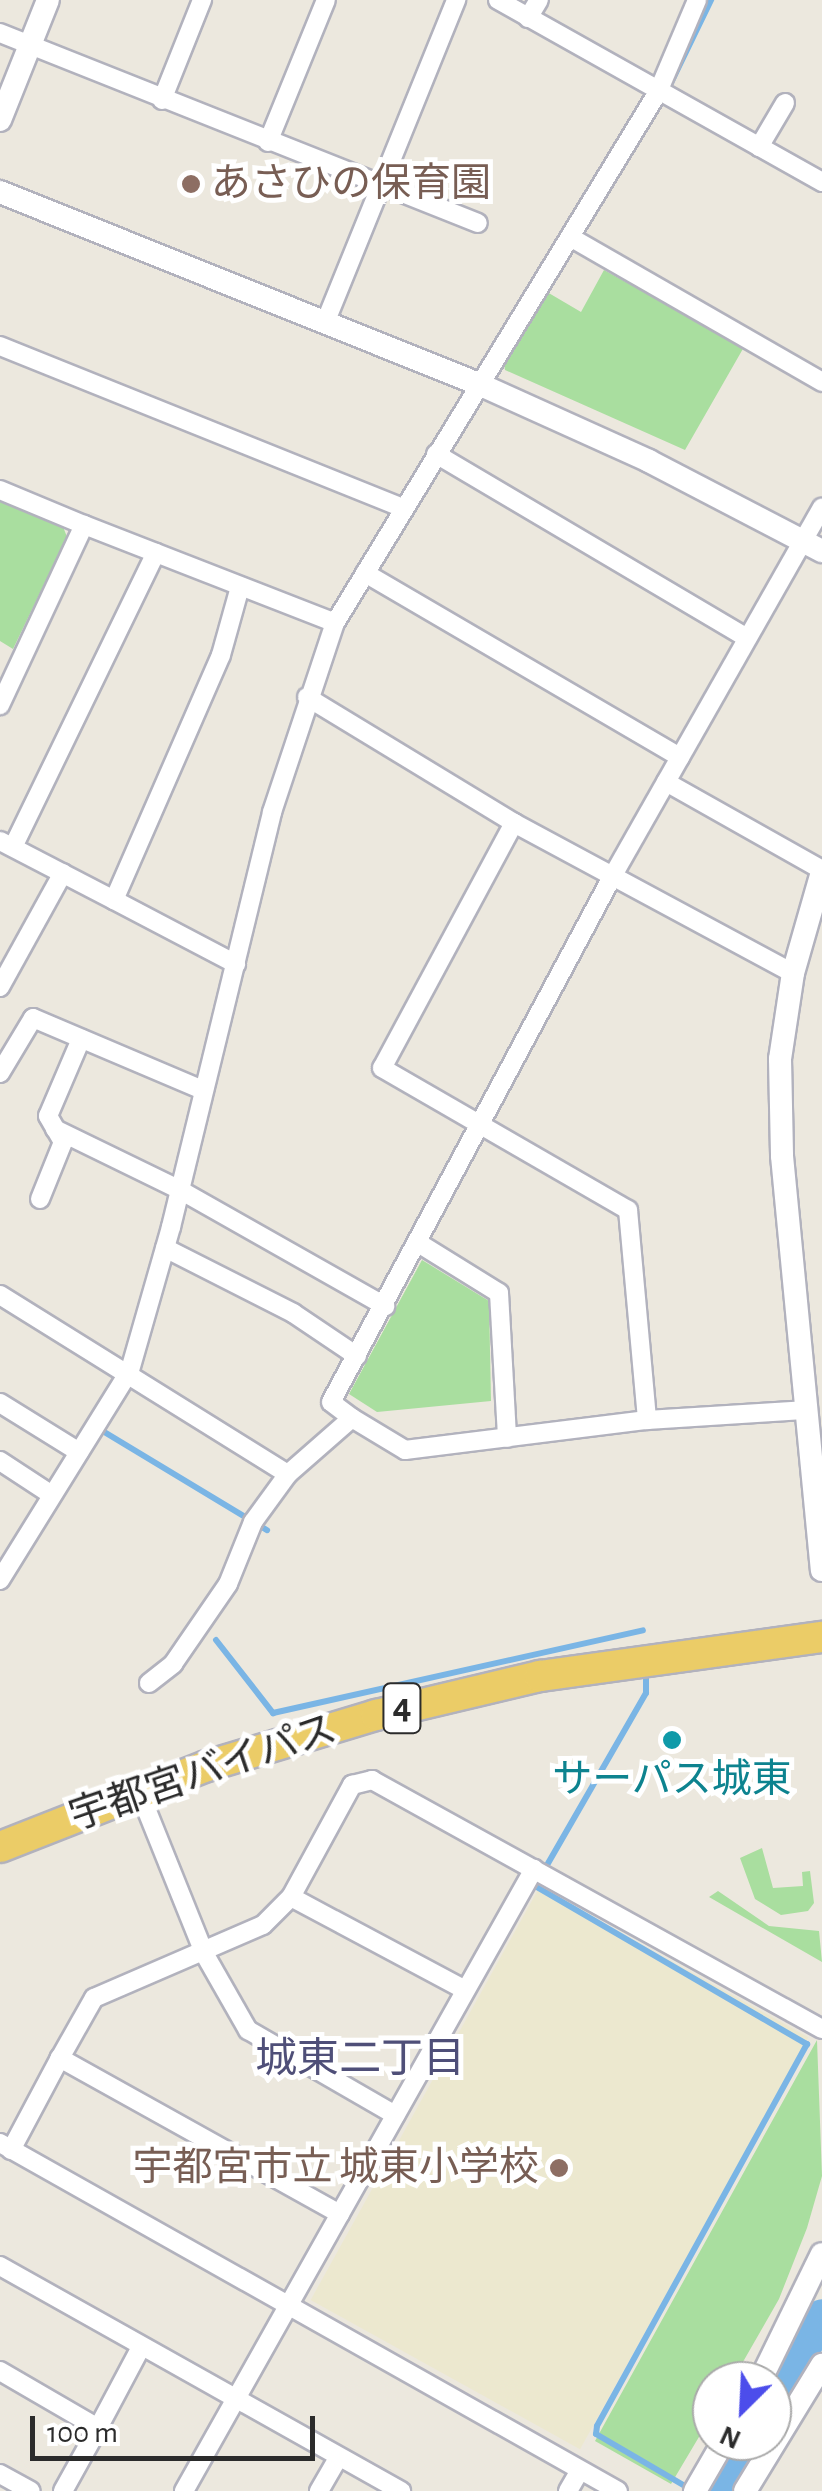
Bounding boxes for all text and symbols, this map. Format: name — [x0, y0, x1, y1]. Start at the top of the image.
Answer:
place label: あさひの保育園 — [211, 160, 491, 208]
marker: あさひの保育園 — [180, 173, 202, 195]
road number: 4 — [382, 1675, 422, 1741]
street label: 宇都宮バイパス — [63, 1705, 343, 1841]
marker: サーパス城東 — [661, 1729, 683, 1751]
place label: サーパス城東 — [552, 1756, 792, 1804]
district label: 城東二丁目 — [255, 2034, 465, 2084]
place label: 宇都宮市立 城東小学校 — [132, 2144, 539, 2192]
marker: 宇都宮市立 城東小学校 — [548, 2157, 570, 2179]
north arrow — [692, 2361, 792, 2461]
scale bar — [35, 2396, 320, 2458]
text: 100 m — [47, 2418, 118, 2448]
text: N — [716, 2420, 745, 2453]

